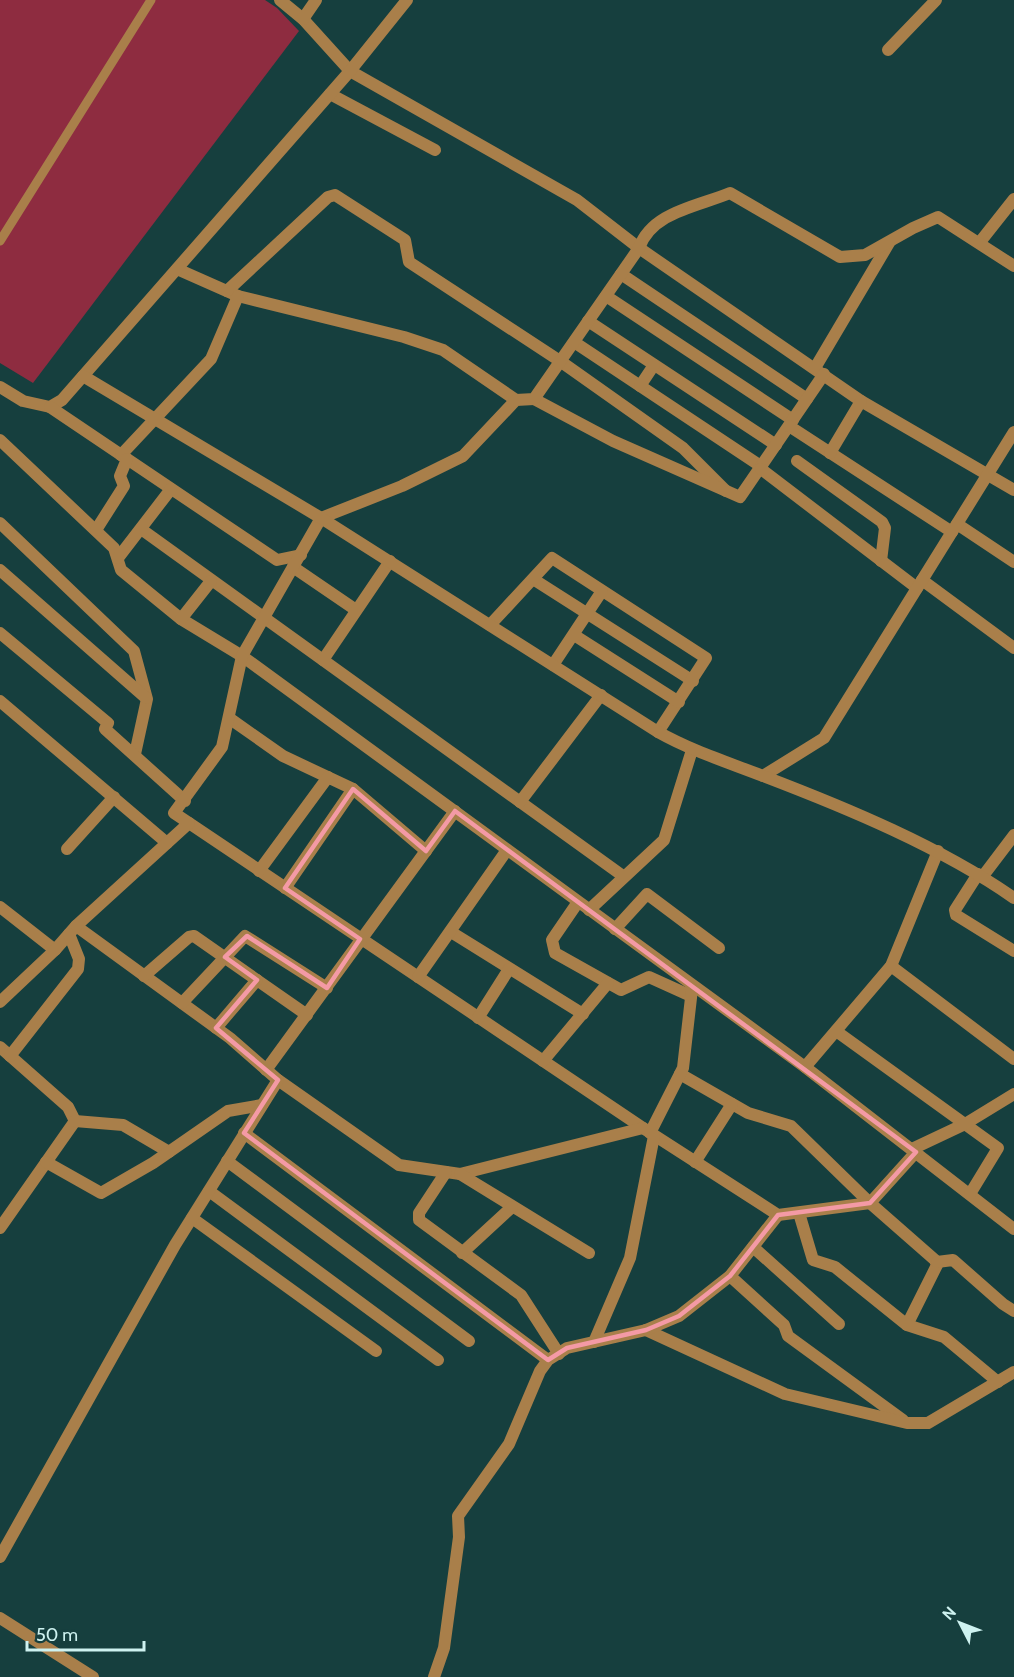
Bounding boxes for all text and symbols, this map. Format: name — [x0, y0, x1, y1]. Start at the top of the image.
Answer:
north arrow — [930, 1593, 990, 1653]
text: N — [938, 1603, 960, 1624]
scale bar — [27, 1614, 144, 1652]
text: 50 m — [36, 1624, 78, 1646]

